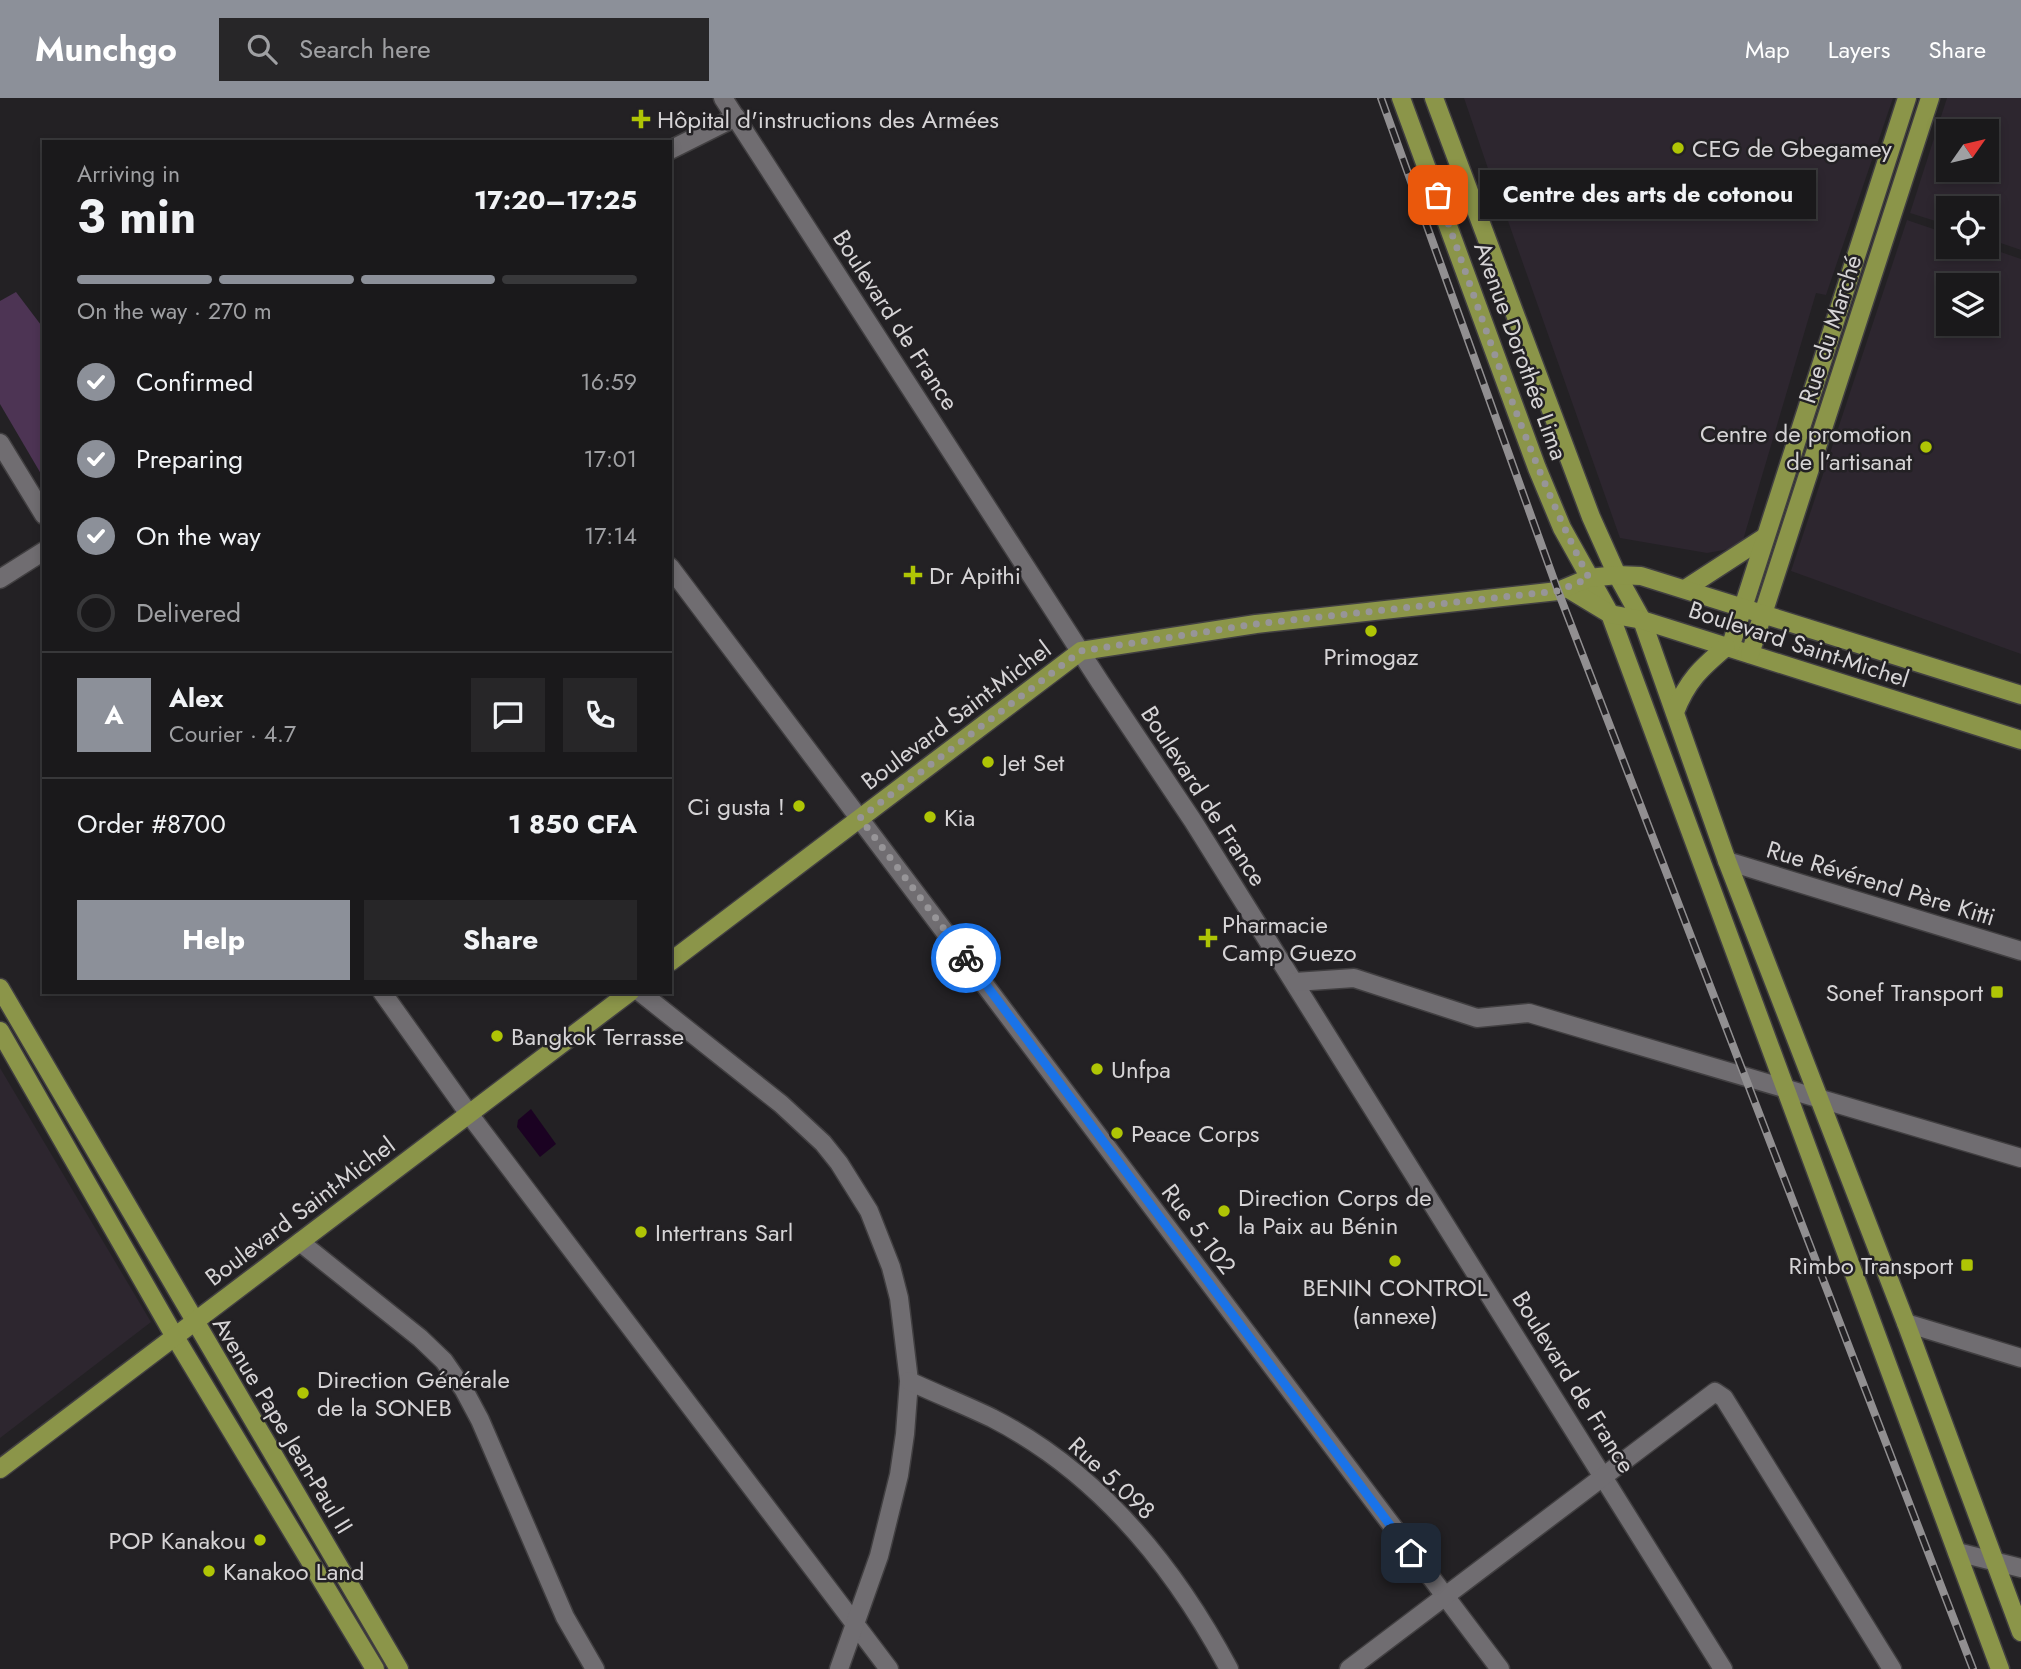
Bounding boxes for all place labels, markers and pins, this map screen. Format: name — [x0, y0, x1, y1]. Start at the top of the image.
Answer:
place label: Hôpital d'instructions des Armées — [657, 102, 999, 137]
marker: Hôpital d'instructions des Armées — [631, 109, 651, 129]
place label: CEG de Gbegamey — [1692, 131, 1892, 166]
marker: CEG de Gbegamey — [1670, 140, 1686, 156]
pin — [1408, 165, 1468, 225]
callout: Centre des arts de cotonou — [1480, 170, 1816, 220]
place label: Centre de promotion de l’artisanat — [1700, 416, 1912, 479]
marker: Centre de promotion de l’artisanat — [1918, 439, 1934, 455]
place label: Dr Apithi — [929, 558, 1021, 593]
marker: Dr Apithi — [903, 565, 923, 585]
marker: Primogaz — [1363, 623, 1379, 639]
place label: Primogaz — [1323, 639, 1419, 674]
place label: Jet Set — [999, 745, 1065, 780]
marker: Jet Set — [980, 754, 996, 770]
place label: Ci gusta ! — [687, 789, 785, 824]
marker: Ci gusta ! — [791, 798, 807, 814]
place label: Kia — [944, 800, 975, 835]
marker: Kia — [922, 809, 938, 825]
place label: Pharmacie Camp Guezo — [1222, 907, 1357, 970]
marker: Pharmacie Camp Guezo — [1200, 930, 1216, 946]
place label: Sonef Transport — [1826, 975, 1983, 1010]
marker: Sonef Transport — [1989, 984, 2005, 1000]
place label: Bangkok Terrasse — [511, 1019, 684, 1054]
marker: Bangkok Terrasse — [489, 1028, 505, 1044]
place label: Unfpa — [1111, 1052, 1171, 1087]
marker: Unfpa — [1089, 1061, 1105, 1077]
place label: Peace Corps — [1131, 1116, 1260, 1151]
marker: Peace Corps — [1109, 1125, 1125, 1141]
place label: Direction Corps de la Paix au Bénin — [1238, 1180, 1432, 1243]
marker: Direction Corps de la Paix au Bénin — [1216, 1203, 1232, 1219]
place label: Intertrans Sarl — [655, 1215, 793, 1250]
marker: Intertrans Sarl — [633, 1224, 649, 1240]
place label: Rimbo Transport — [1789, 1248, 1953, 1283]
marker: BENIN CONTROL (annexe) — [1387, 1253, 1403, 1269]
marker: Rimbo Transport — [1959, 1257, 1975, 1273]
place label: BENIN CONTROL (annexe) — [1302, 1270, 1488, 1333]
place label: Direction Générale de la SONEB — [317, 1362, 510, 1425]
marker: Direction Générale de la SONEB — [295, 1385, 311, 1401]
place label: POP Kanakou — [108, 1523, 246, 1558]
pin — [1381, 1523, 1441, 1583]
marker: POP Kanakou — [252, 1532, 268, 1548]
place label: Kanakoo Land — [223, 1554, 364, 1589]
marker: Kanakoo Land — [201, 1563, 217, 1579]

